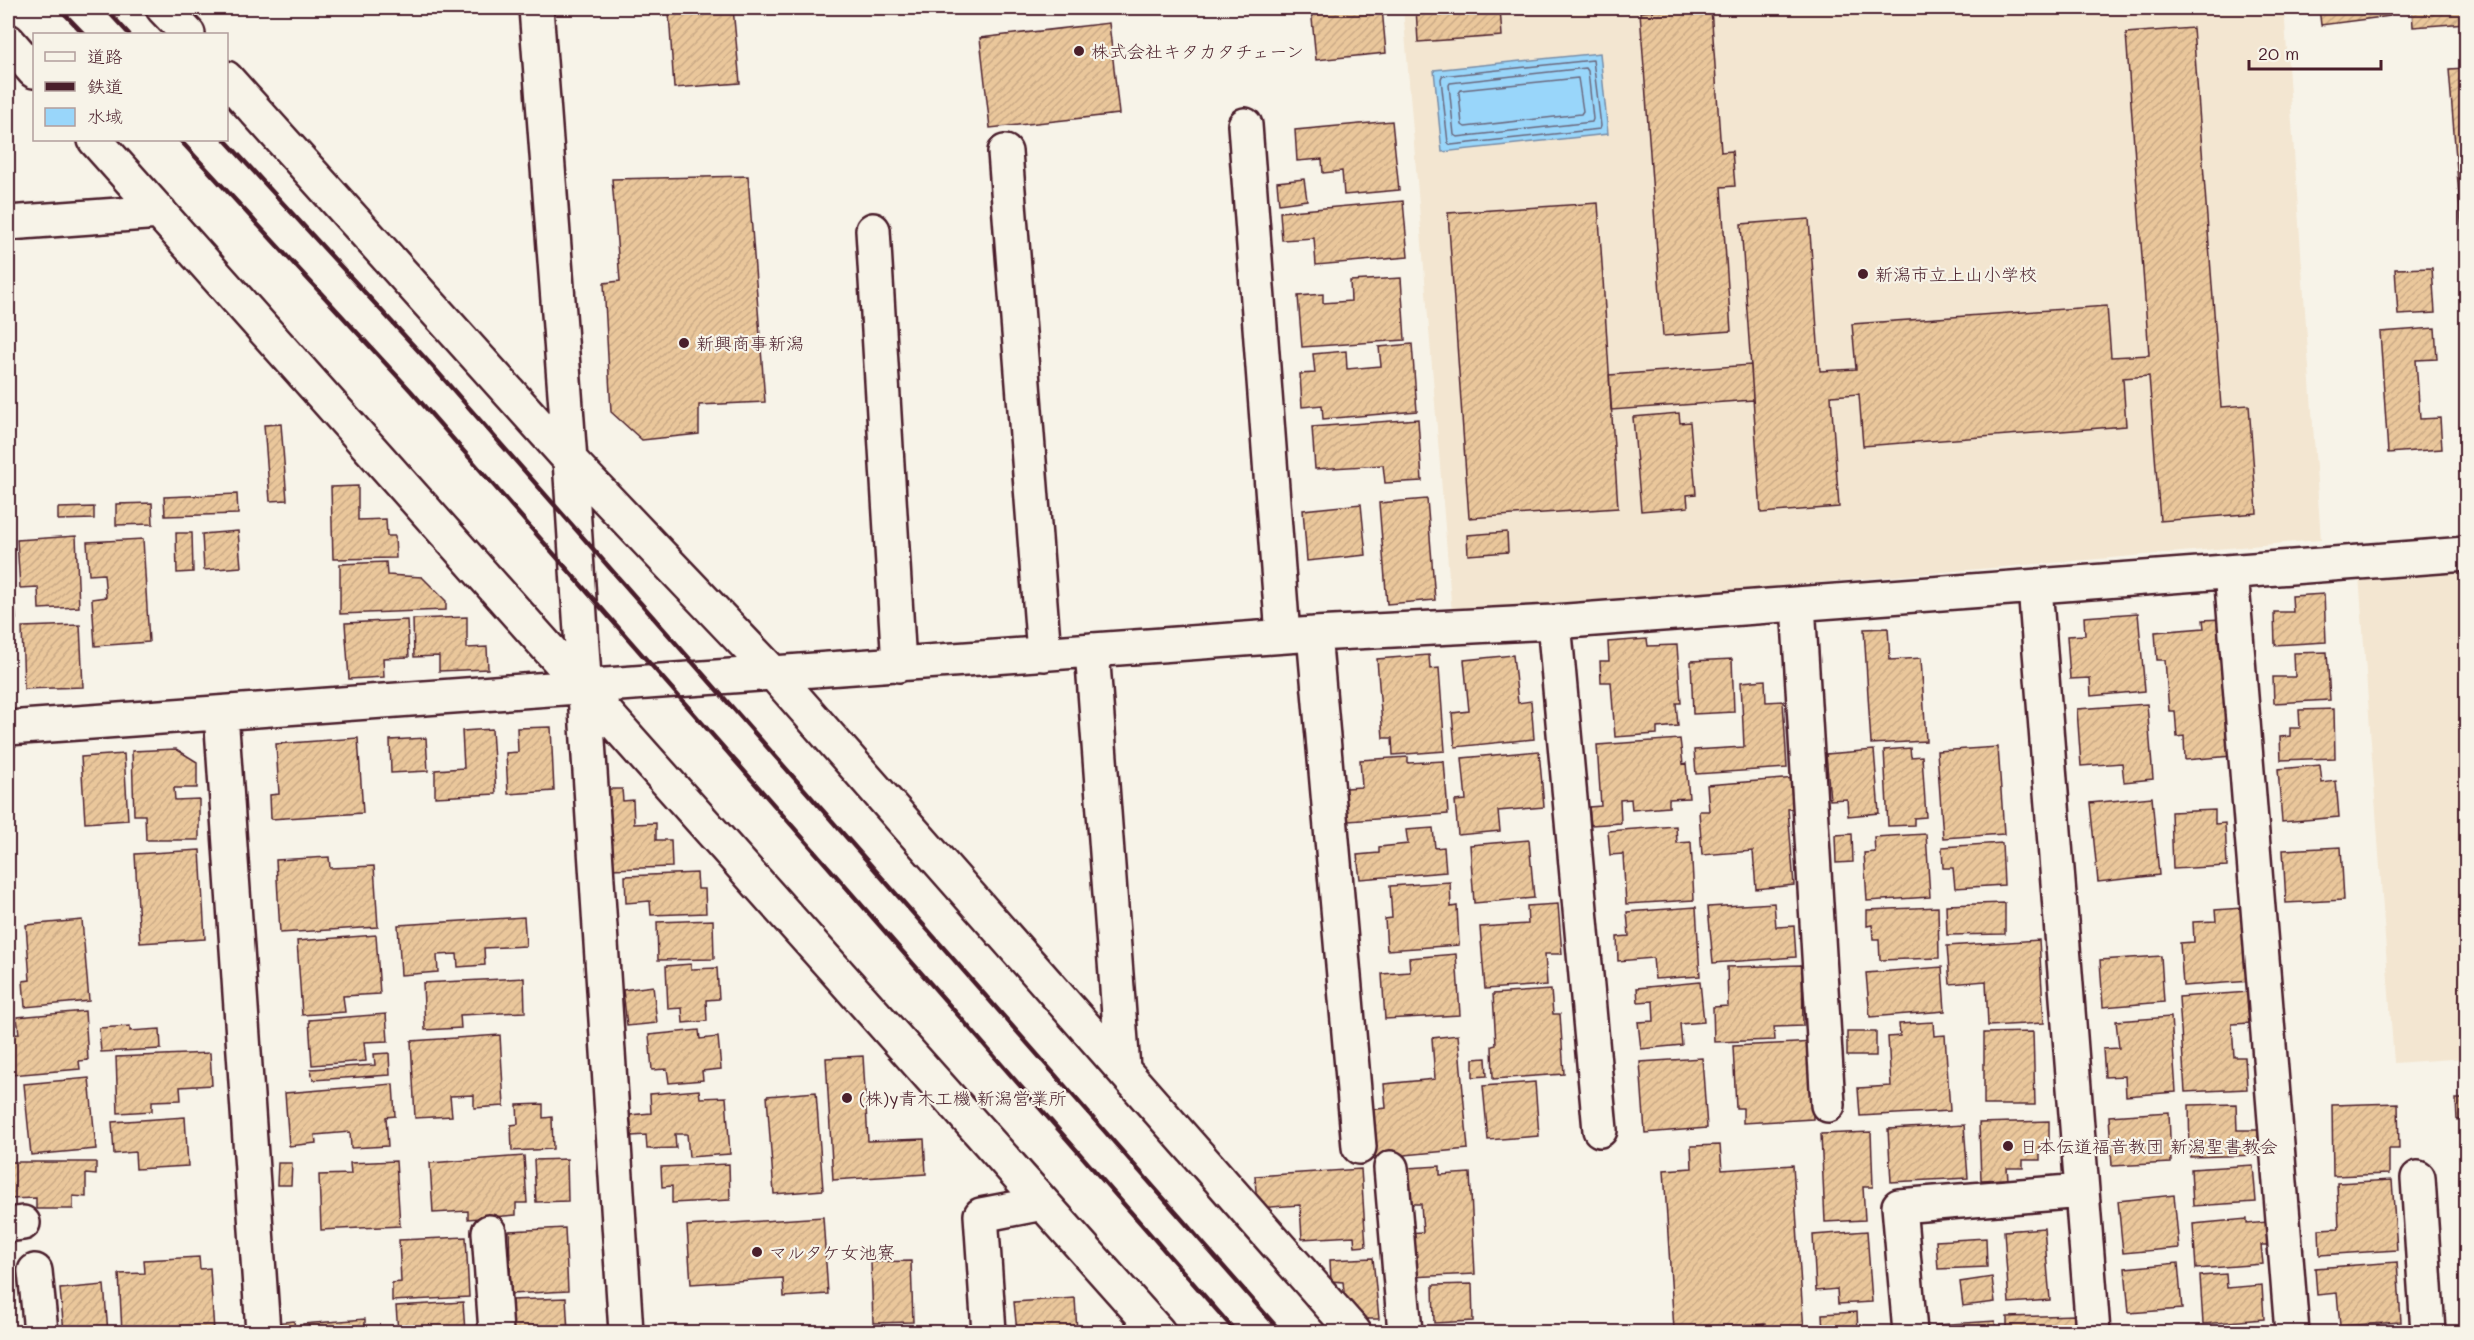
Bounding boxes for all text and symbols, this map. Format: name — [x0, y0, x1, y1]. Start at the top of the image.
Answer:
legend — [33, 33, 228, 141]
scale bar — [2249, 33, 2381, 71]
place label: 株式会社キタカタチェーン — [1091, 39, 1304, 63]
text: 20 m — [2258, 41, 2299, 65]
text: 道路 — [87, 44, 123, 68]
marker: 株式会社キタカタチェーン — [1072, 44, 1086, 58]
text: 鉄道 — [87, 74, 123, 98]
text: 水域 — [87, 104, 123, 128]
place label: 新潟市立上山小学校 — [1875, 262, 2037, 286]
marker: 新潟市立上山小学校 — [1856, 267, 1870, 281]
place label: 新興商事新潟 — [696, 331, 804, 355]
marker: 新興商事新潟 — [677, 336, 691, 350]
place label: (株)y青木工機 新潟営業所 — [859, 1086, 1066, 1110]
marker: (株)y青木工機 新潟営業所 — [840, 1091, 854, 1105]
place label: 日本伝道福音教団 新潟聖書教会 — [2020, 1134, 2278, 1158]
marker: 日本伝道福音教団 新潟聖書教会 — [2001, 1139, 2015, 1153]
place label: マルタケ女池寮 — [769, 1240, 895, 1264]
marker: マルタケ女池寮 — [750, 1245, 764, 1259]

